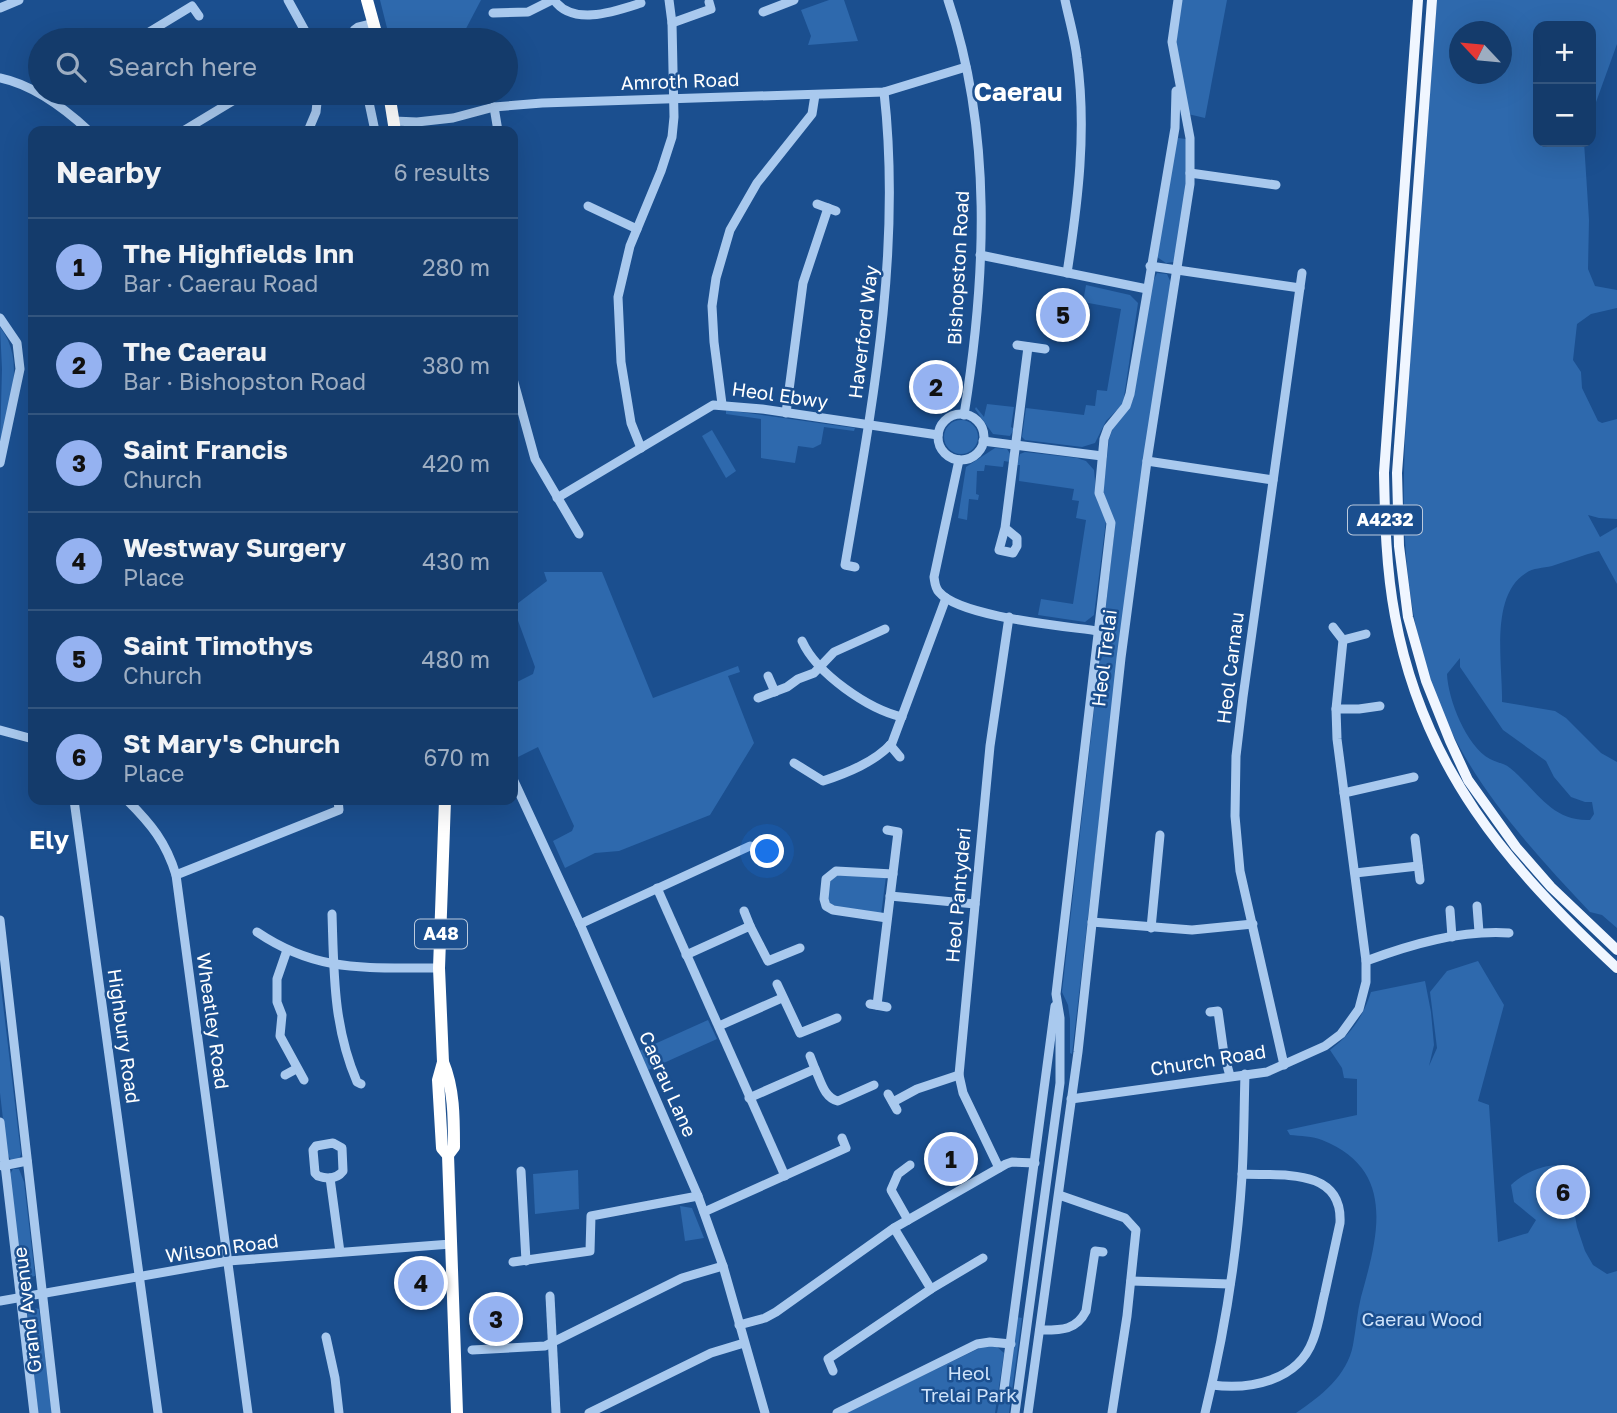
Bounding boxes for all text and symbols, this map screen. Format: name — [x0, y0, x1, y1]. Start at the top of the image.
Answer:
north arrow — [1449, 21, 1512, 84]
map controls — [1533, 21, 1596, 147]
button: + — [1533, 21, 1596, 84]
search box — [28, 28, 518, 105]
icon: search — [52, 48, 90, 86]
text: Search here — [108, 51, 257, 82]
street label: Amroth Road — [620, 67, 740, 94]
district label: Caerau — [973, 76, 1063, 107]
button: − — [1533, 84, 1596, 147]
text: Nearby — [56, 154, 161, 190]
text: 6 results — [394, 158, 490, 186]
street label: Bishopston Road — [942, 190, 973, 346]
text: The Highfields Inn — [123, 238, 354, 269]
text: 1 — [73, 253, 85, 281]
text: 280 m — [422, 253, 490, 281]
street label: Haverford Way — [843, 264, 882, 400]
text: Bar · Caerau Road — [123, 269, 319, 297]
pin: 5 — [1040, 289, 1086, 341]
text: The Caerau — [123, 336, 267, 367]
text: 2 — [72, 351, 86, 379]
text: 380 m — [422, 351, 490, 379]
pin: 2 — [913, 361, 959, 413]
text: Bar · Bishopston Road — [123, 367, 366, 395]
street label: Heol Ebwy — [730, 376, 830, 413]
text: Saint Francis — [123, 434, 288, 465]
text: 3 — [72, 449, 86, 477]
text: 420 m — [422, 449, 490, 477]
text: Church — [123, 465, 202, 493]
road number: A4232 — [1348, 506, 1422, 534]
text: Westway Surgery — [123, 532, 346, 563]
text: 4 — [72, 547, 86, 575]
text: 430 m — [422, 547, 490, 575]
text: Place — [123, 563, 184, 591]
street label: Heol Trelai — [1086, 608, 1121, 708]
street label: Heol Carnau — [1211, 611, 1248, 725]
text: Saint Timothys — [123, 630, 313, 661]
text: 5 — [72, 645, 86, 673]
text: 480 m — [422, 645, 490, 673]
text: Church — [123, 661, 202, 689]
text: St Mary's Church — [123, 728, 340, 759]
text: 6 — [72, 743, 86, 771]
text: 670 m — [424, 743, 490, 771]
text: Place — [123, 759, 184, 787]
district label: Ely — [29, 824, 69, 855]
street label: Heol Pantyderi — [940, 826, 975, 964]
your location — [750, 834, 784, 868]
road number: A48 — [415, 919, 467, 948]
street label: Wheatley Road — [193, 951, 234, 1091]
street label: Highbury Road — [104, 967, 145, 1105]
street label: Caerau Lane — [635, 1027, 702, 1140]
street label: Church Road — [1149, 1039, 1267, 1080]
pin: 1 — [928, 1133, 974, 1185]
pin: 6 — [1540, 1166, 1586, 1218]
street label: Wilson Road — [164, 1228, 280, 1267]
street label: Grand Avenue — [7, 1246, 46, 1374]
pin: 4 — [398, 1257, 444, 1309]
pin: 3 — [473, 1293, 519, 1345]
park label: Caerau Wood — [1362, 1307, 1482, 1330]
park label: Heol Trelai Park — [921, 1361, 1017, 1406]

